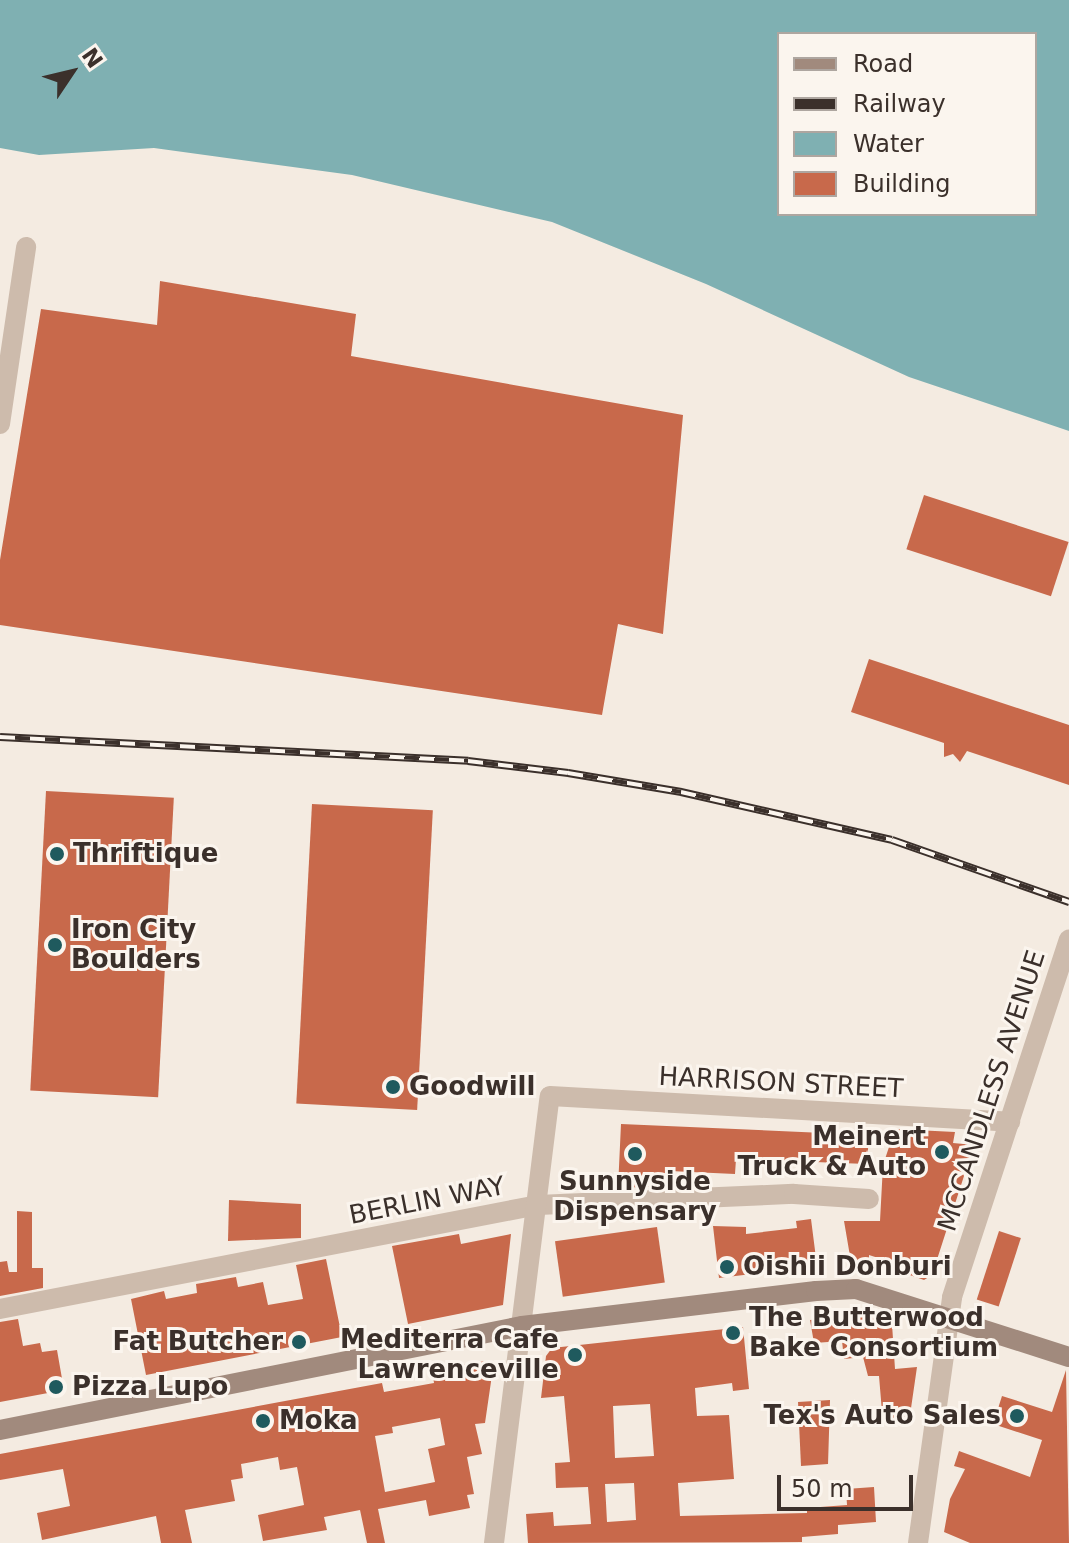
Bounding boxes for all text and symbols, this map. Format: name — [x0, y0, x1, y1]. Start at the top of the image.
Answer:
north arrow — [32, 32, 112, 112]
legend — [777, 32, 1037, 216]
text: N — [77, 43, 108, 73]
text: Road — [853, 50, 913, 78]
text: Railway — [853, 90, 946, 118]
text: Water — [853, 130, 924, 158]
text: Building — [853, 170, 950, 198]
place label: Thriftique — [73, 838, 218, 870]
marker: Thriftique — [48, 845, 66, 863]
place label: Iron City Boulders — [71, 914, 201, 976]
marker: Iron City Boulders — [46, 936, 64, 954]
street label: MCCANDLESS AVENUE — [932, 947, 1052, 1235]
street label: HARRISON STREET — [658, 1061, 904, 1105]
place label: Goodwill — [409, 1071, 535, 1103]
marker: Goodwill — [384, 1078, 402, 1096]
place label: Meinert Truck & Auto — [737, 1121, 926, 1182]
marker: Meinert Truck & Auto — [933, 1143, 951, 1161]
marker: Sunnyside Dispensary — [626, 1145, 644, 1163]
place label: Sunnyside Dispensary — [553, 1166, 717, 1228]
street label: BERLIN WAY — [346, 1171, 508, 1231]
place label: Oishii Donburi — [743, 1251, 952, 1283]
marker: Oishii Donburi — [718, 1258, 736, 1276]
place label: The Butterwood Bake Consortium — [749, 1302, 998, 1364]
place label: Mediterra Cafe Lawrenceville — [340, 1324, 559, 1386]
marker: The Butterwood Bake Consortium — [724, 1324, 742, 1342]
place label: Fat Butcher — [113, 1326, 283, 1358]
marker: Fat Butcher — [290, 1333, 308, 1351]
marker: Mediterra Cafe Lawrenceville — [566, 1346, 584, 1364]
place label: Pizza Lupo — [72, 1371, 228, 1403]
marker: Pizza Lupo — [47, 1378, 65, 1396]
place label: Tex's Auto Sales — [764, 1400, 1001, 1432]
place label: Moka — [279, 1405, 358, 1437]
marker: Tex's Auto Sales — [1008, 1407, 1026, 1425]
marker: Moka — [254, 1412, 272, 1430]
scale bar — [781, 1459, 917, 1509]
text: 50 m — [791, 1475, 853, 1503]

